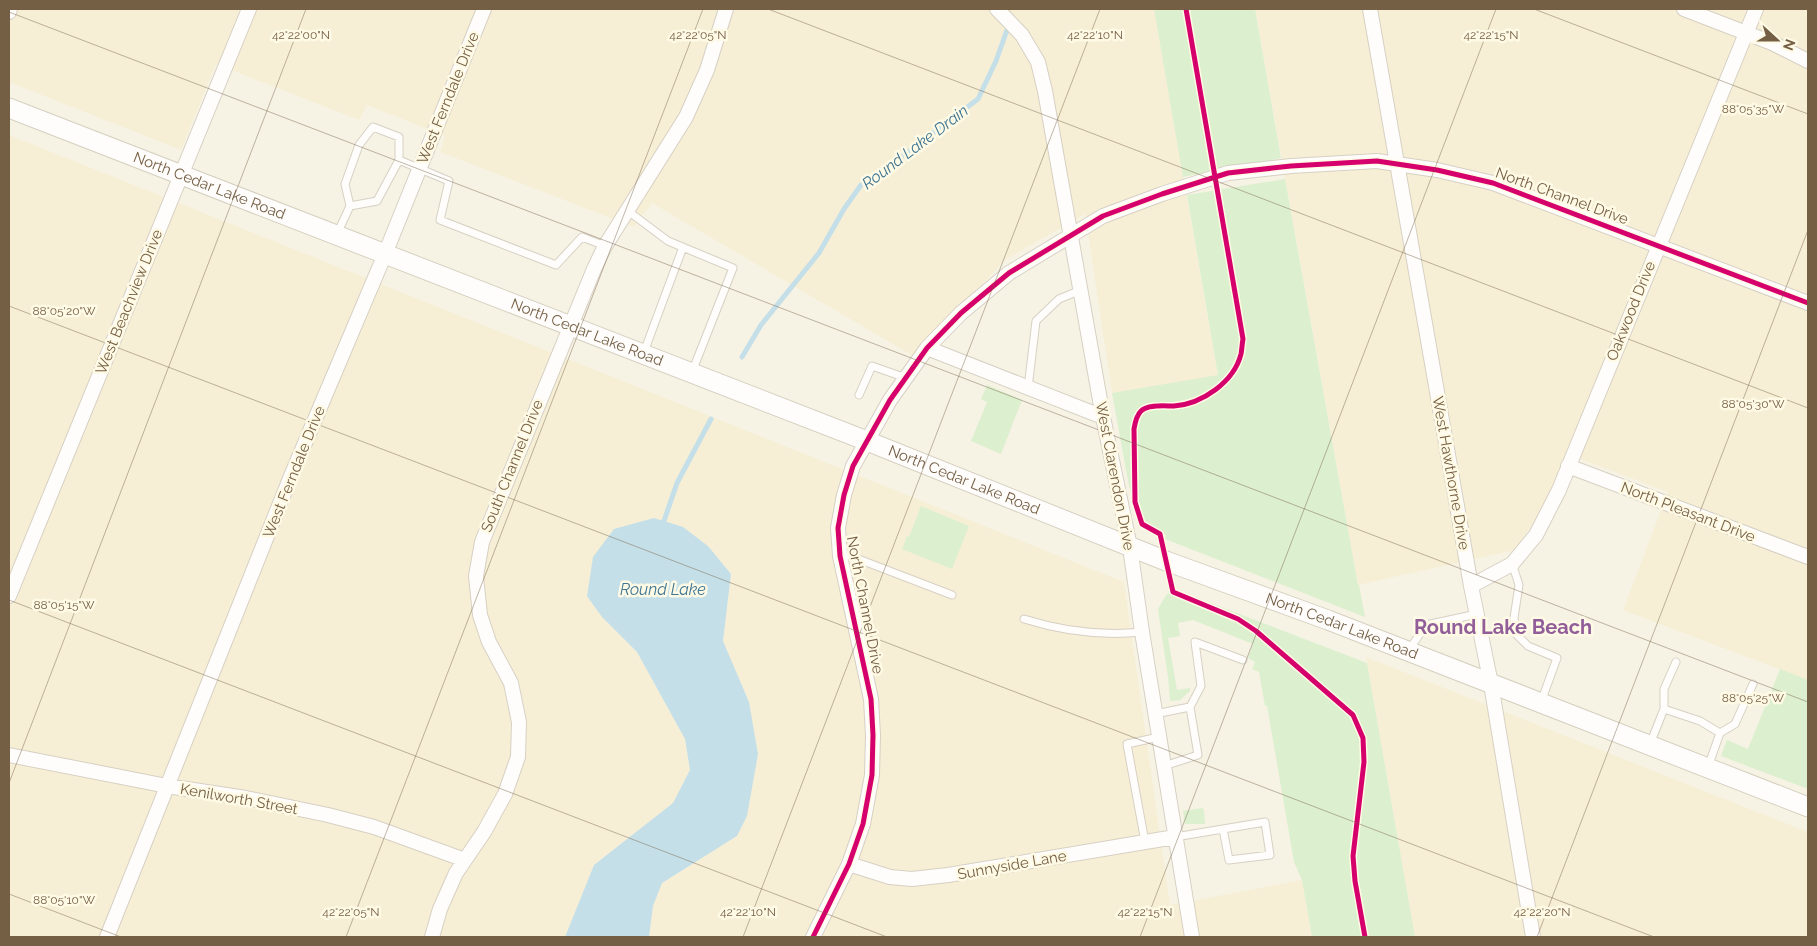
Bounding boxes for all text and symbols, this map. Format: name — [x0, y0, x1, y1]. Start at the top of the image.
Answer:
north arrow — [1752, 15, 1802, 65]
text: 42°22'00"N — [272, 28, 330, 42]
text: 42°22'05"N — [669, 28, 727, 42]
text: 42°22'10"N — [1067, 28, 1123, 42]
text: 42°22'15"N — [1463, 28, 1519, 42]
street label: West Ferndale Drive — [413, 29, 483, 167]
text: N — [1780, 37, 1799, 53]
water label: Round Lake Drain — [858, 101, 972, 193]
text: 88°05'35"W — [1722, 102, 1785, 116]
street label: North Cedar Lake Road — [131, 148, 288, 223]
street label: North Channel Drive — [1493, 164, 1631, 228]
street label: West Beachview Drive — [92, 227, 166, 377]
street label: Oakwood Drive — [1603, 258, 1659, 364]
street label: North Cedar Lake Road — [508, 295, 666, 370]
text: 88°05'20"W — [32, 304, 96, 318]
street label: West Hawthorne Drive — [1429, 395, 1473, 551]
street label: South Channel Drive — [477, 397, 547, 535]
text: 88°05'30"W — [1721, 397, 1785, 411]
street label: West Clarendon Drive — [1092, 400, 1138, 552]
street label: West Ferndale Drive — [259, 403, 329, 541]
street label: North Cedar Lake Road — [886, 441, 1043, 518]
street label: North Pleasant Drive — [1618, 478, 1758, 546]
street label: North Channel Drive — [843, 535, 887, 676]
water label: Round Lake — [620, 580, 706, 599]
street label: North Cedar Lake Road — [1263, 589, 1421, 663]
text: 88°05'15"W — [33, 598, 95, 612]
district label: Round Lake Beach — [1414, 615, 1592, 639]
text: 88°05'25"W — [1722, 691, 1785, 705]
street label: Kenilworth Street — [179, 780, 299, 818]
street label: Sunnyside Lane — [956, 847, 1068, 883]
text: 88°05'10"W — [33, 893, 95, 907]
text: 42°22'05"N — [322, 905, 380, 919]
text: 42°22'10"N — [720, 905, 776, 919]
text: 42°22'15"N — [1117, 905, 1173, 919]
text: 42°22'20"N — [1514, 905, 1570, 919]

